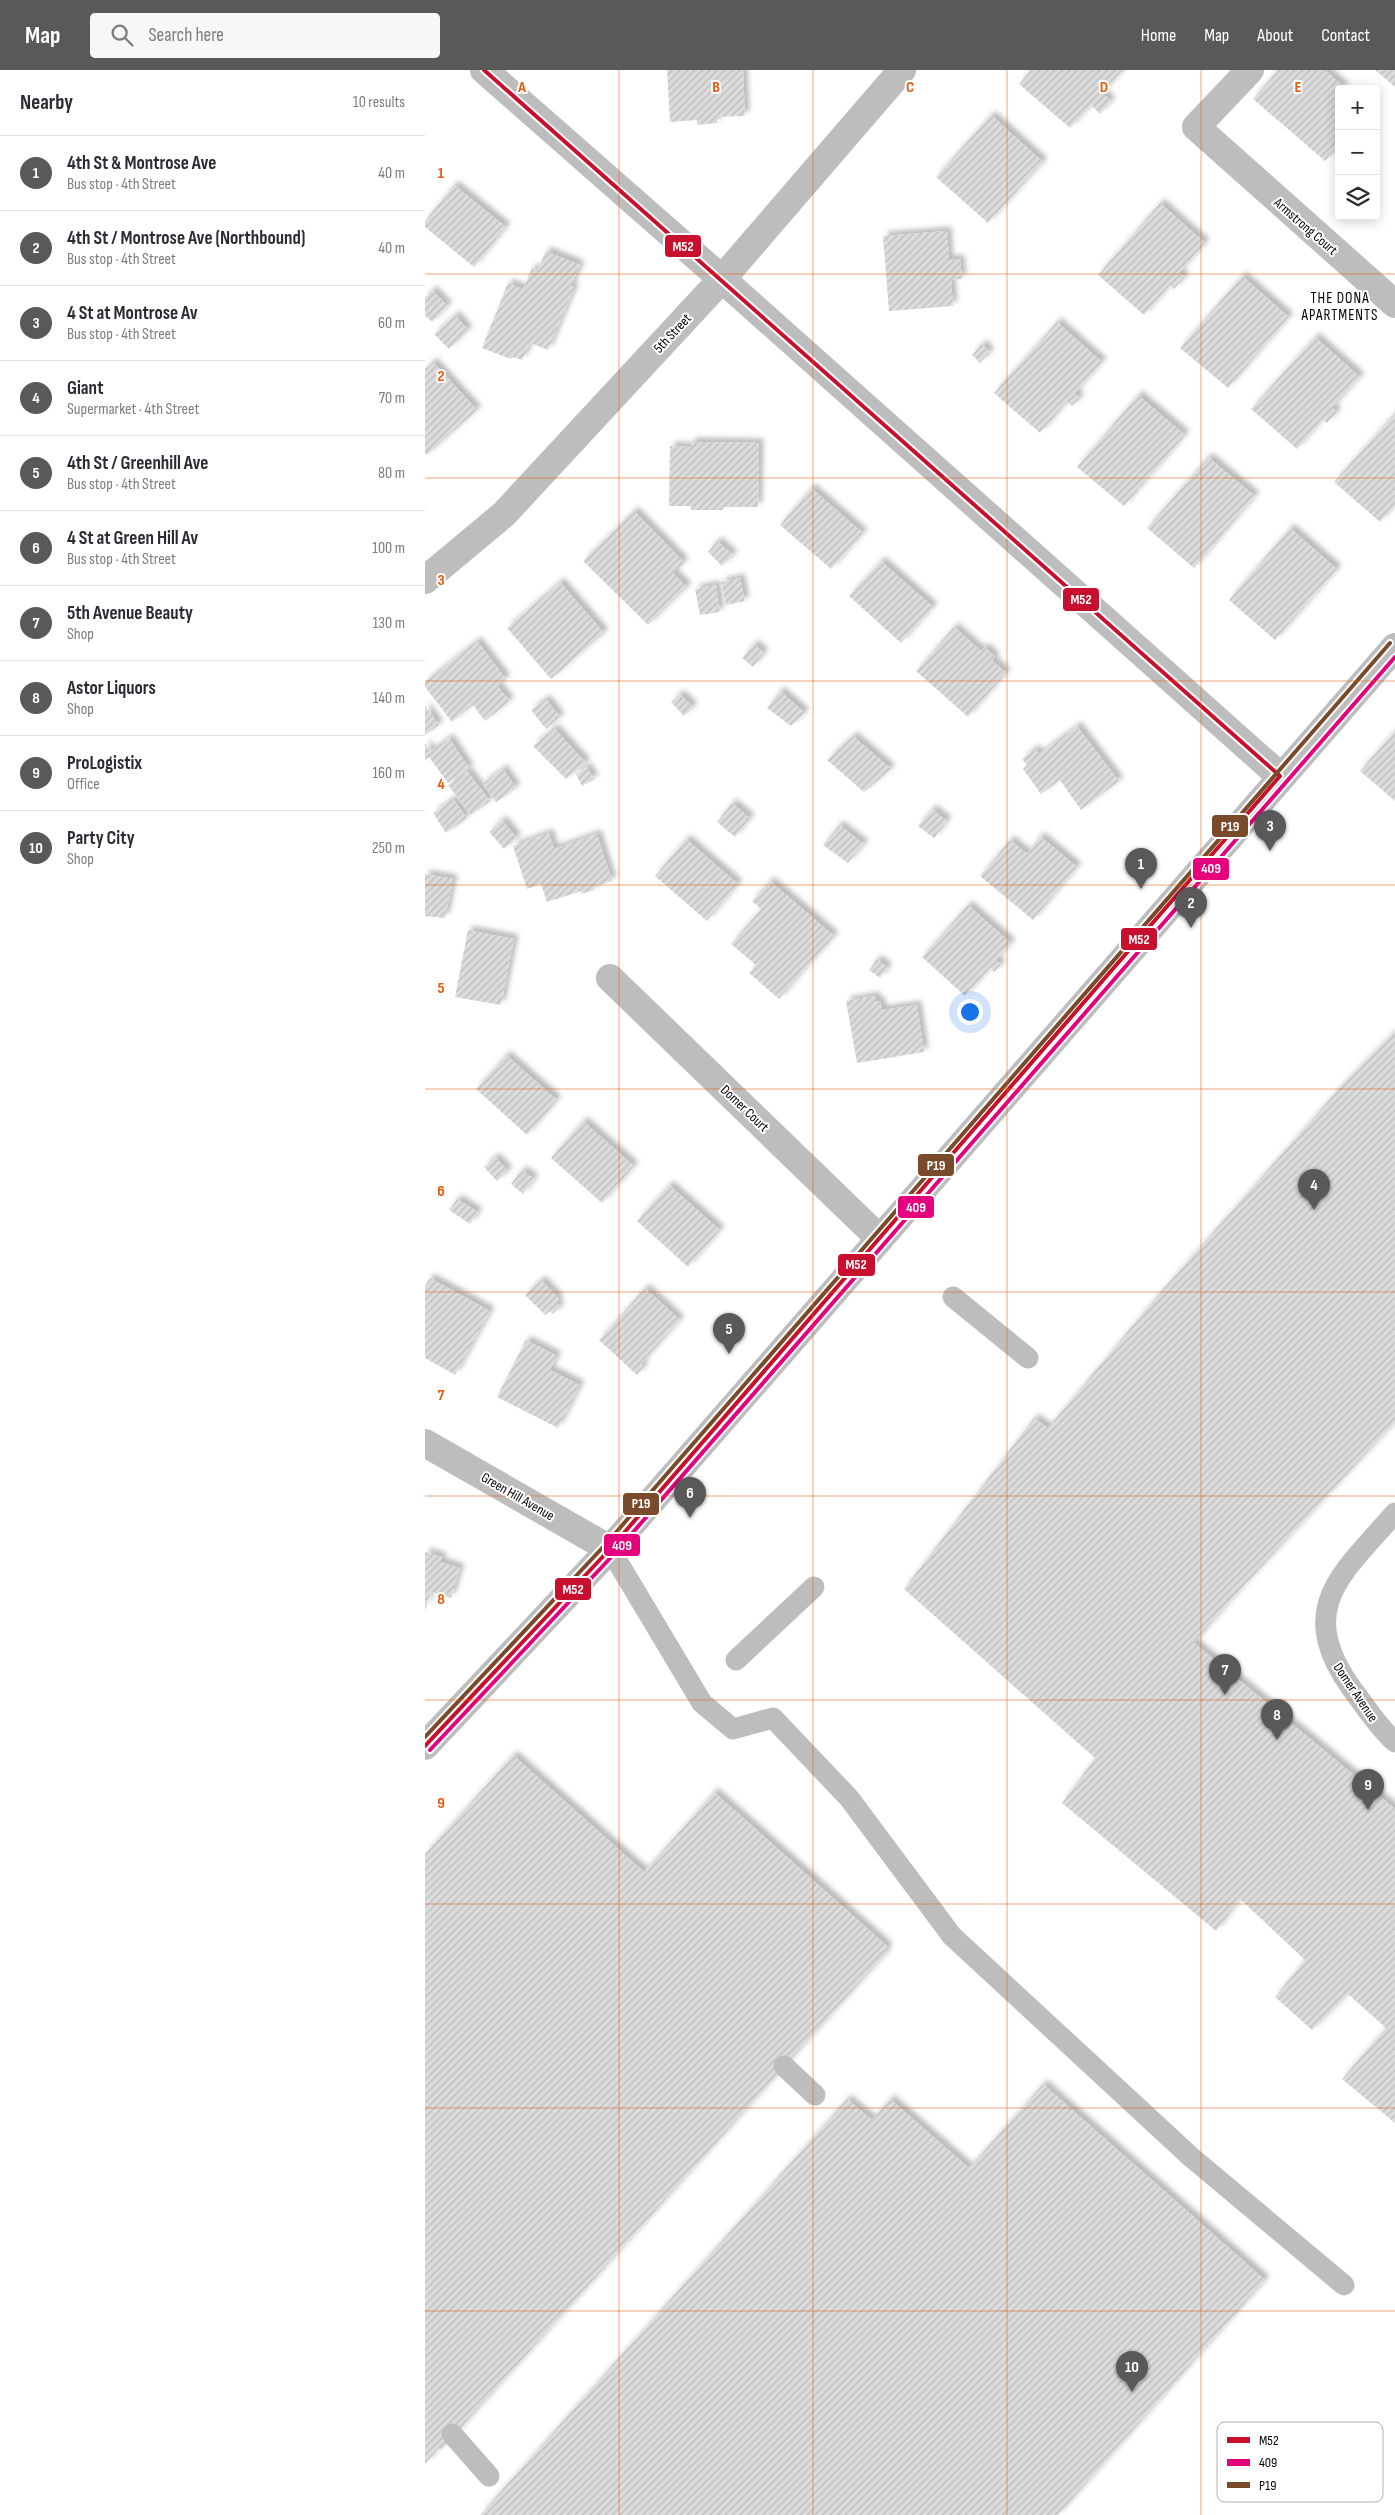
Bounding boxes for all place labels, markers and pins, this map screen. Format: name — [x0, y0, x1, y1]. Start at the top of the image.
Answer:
pin: 3 — [1254, 810, 1286, 851]
pin: 1 — [1125, 848, 1157, 889]
pin: 2 — [1175, 887, 1207, 928]
pin: 4 — [1298, 1169, 1330, 1210]
pin: 5 — [713, 1313, 745, 1354]
pin: 6 — [674, 1477, 706, 1518]
pin: 7 — [1209, 1654, 1241, 1695]
pin: 8 — [1261, 1699, 1293, 1740]
pin: 9 — [1352, 1769, 1384, 1810]
pin: 10 — [1116, 2351, 1148, 2392]

